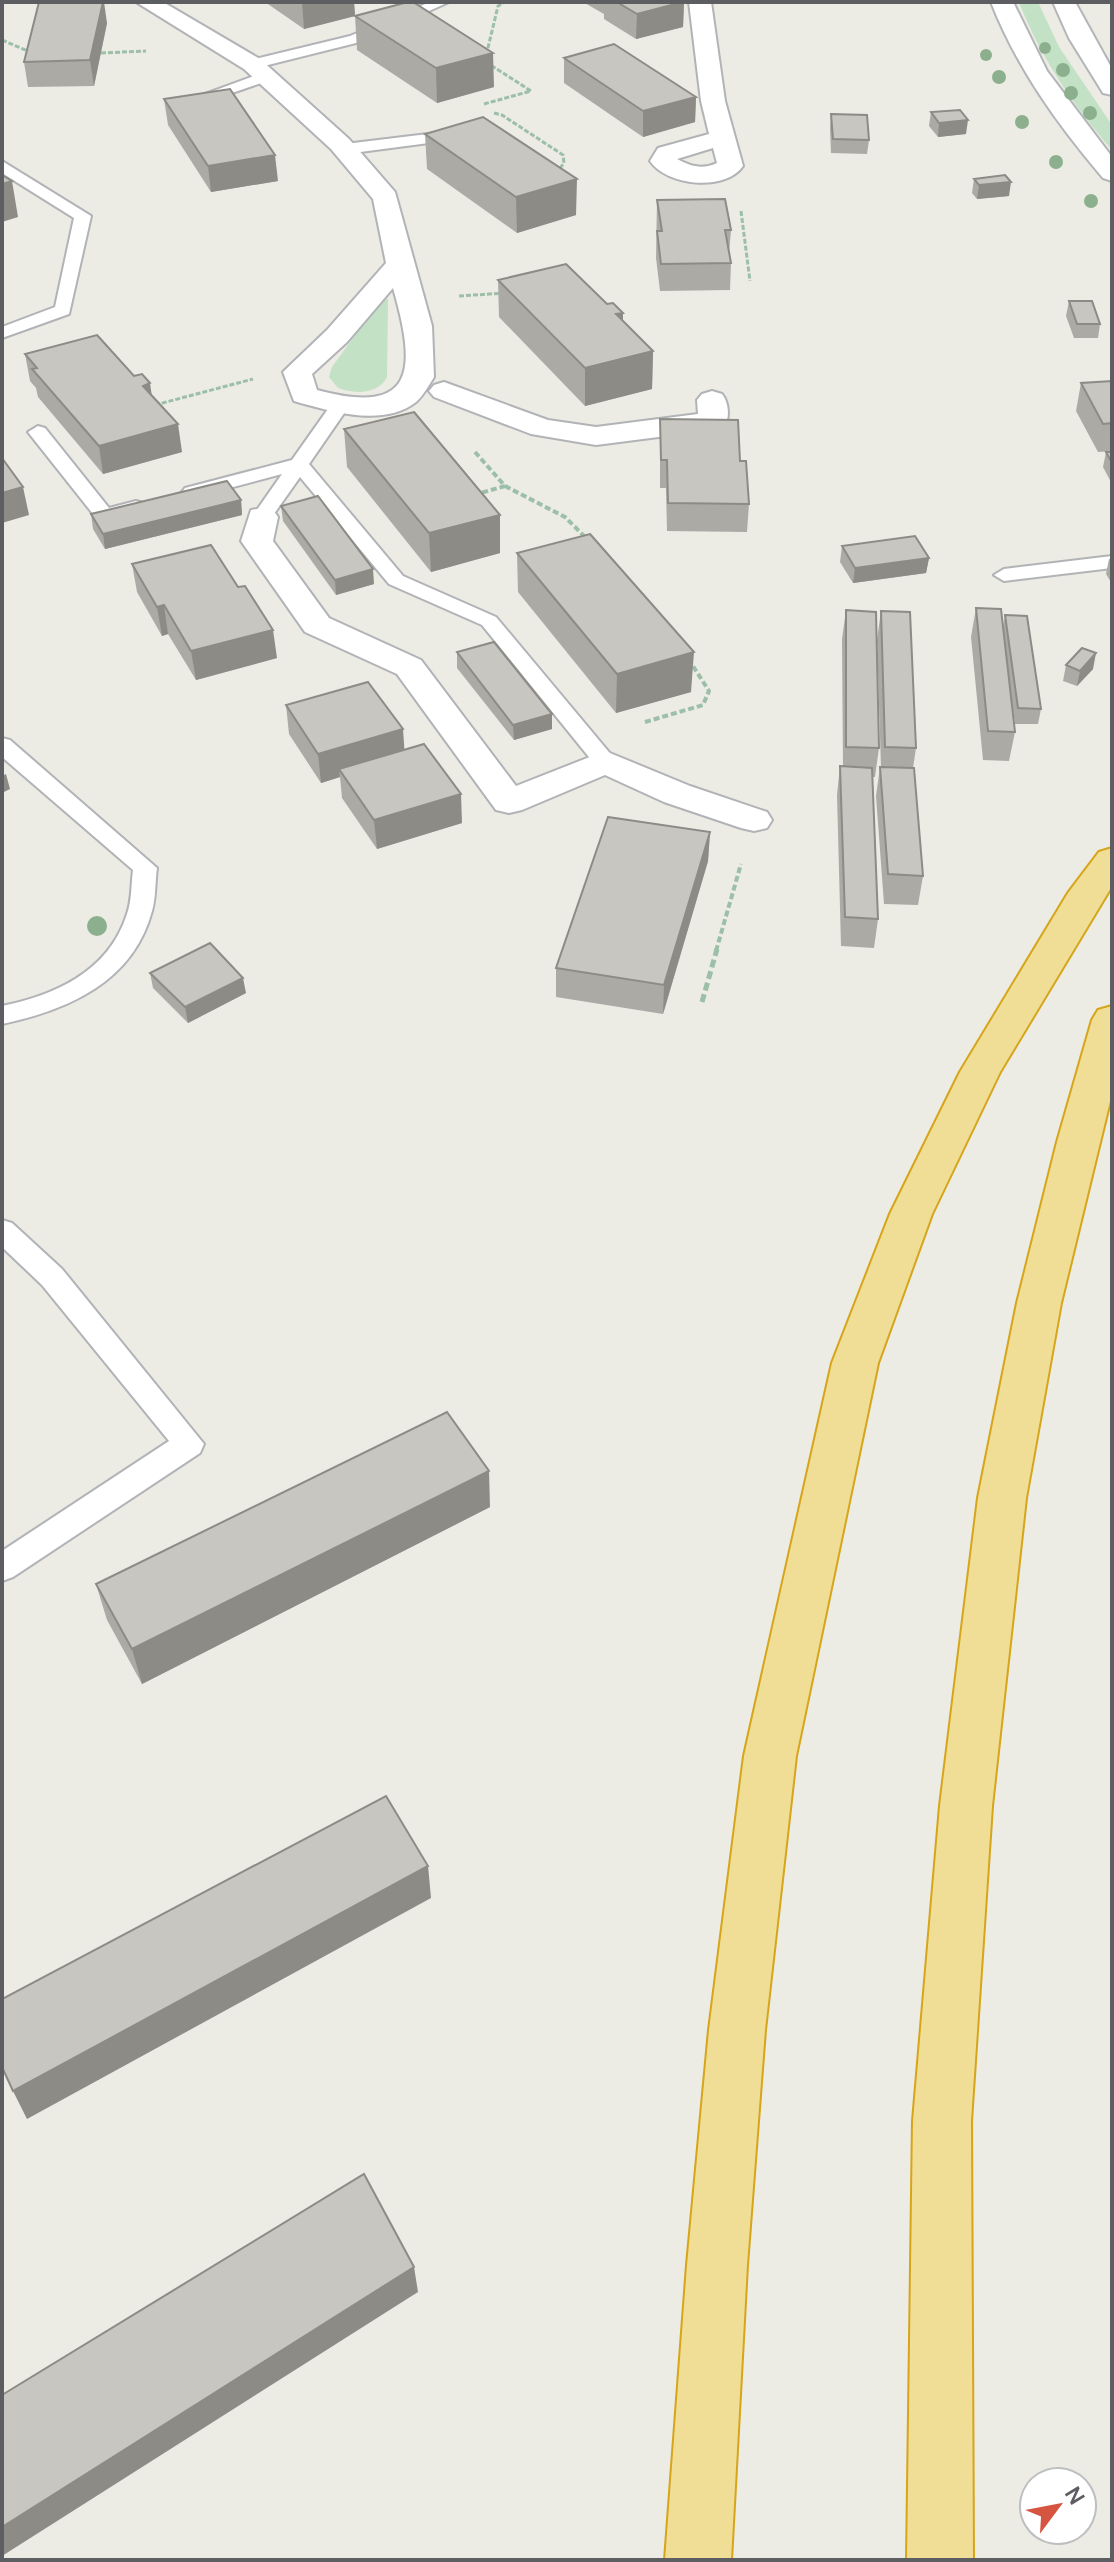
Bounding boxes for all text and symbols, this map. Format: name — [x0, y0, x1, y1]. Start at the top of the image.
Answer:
north arrow — [1018, 2466, 1098, 2546]
text: N — [1058, 2481, 1092, 2510]

